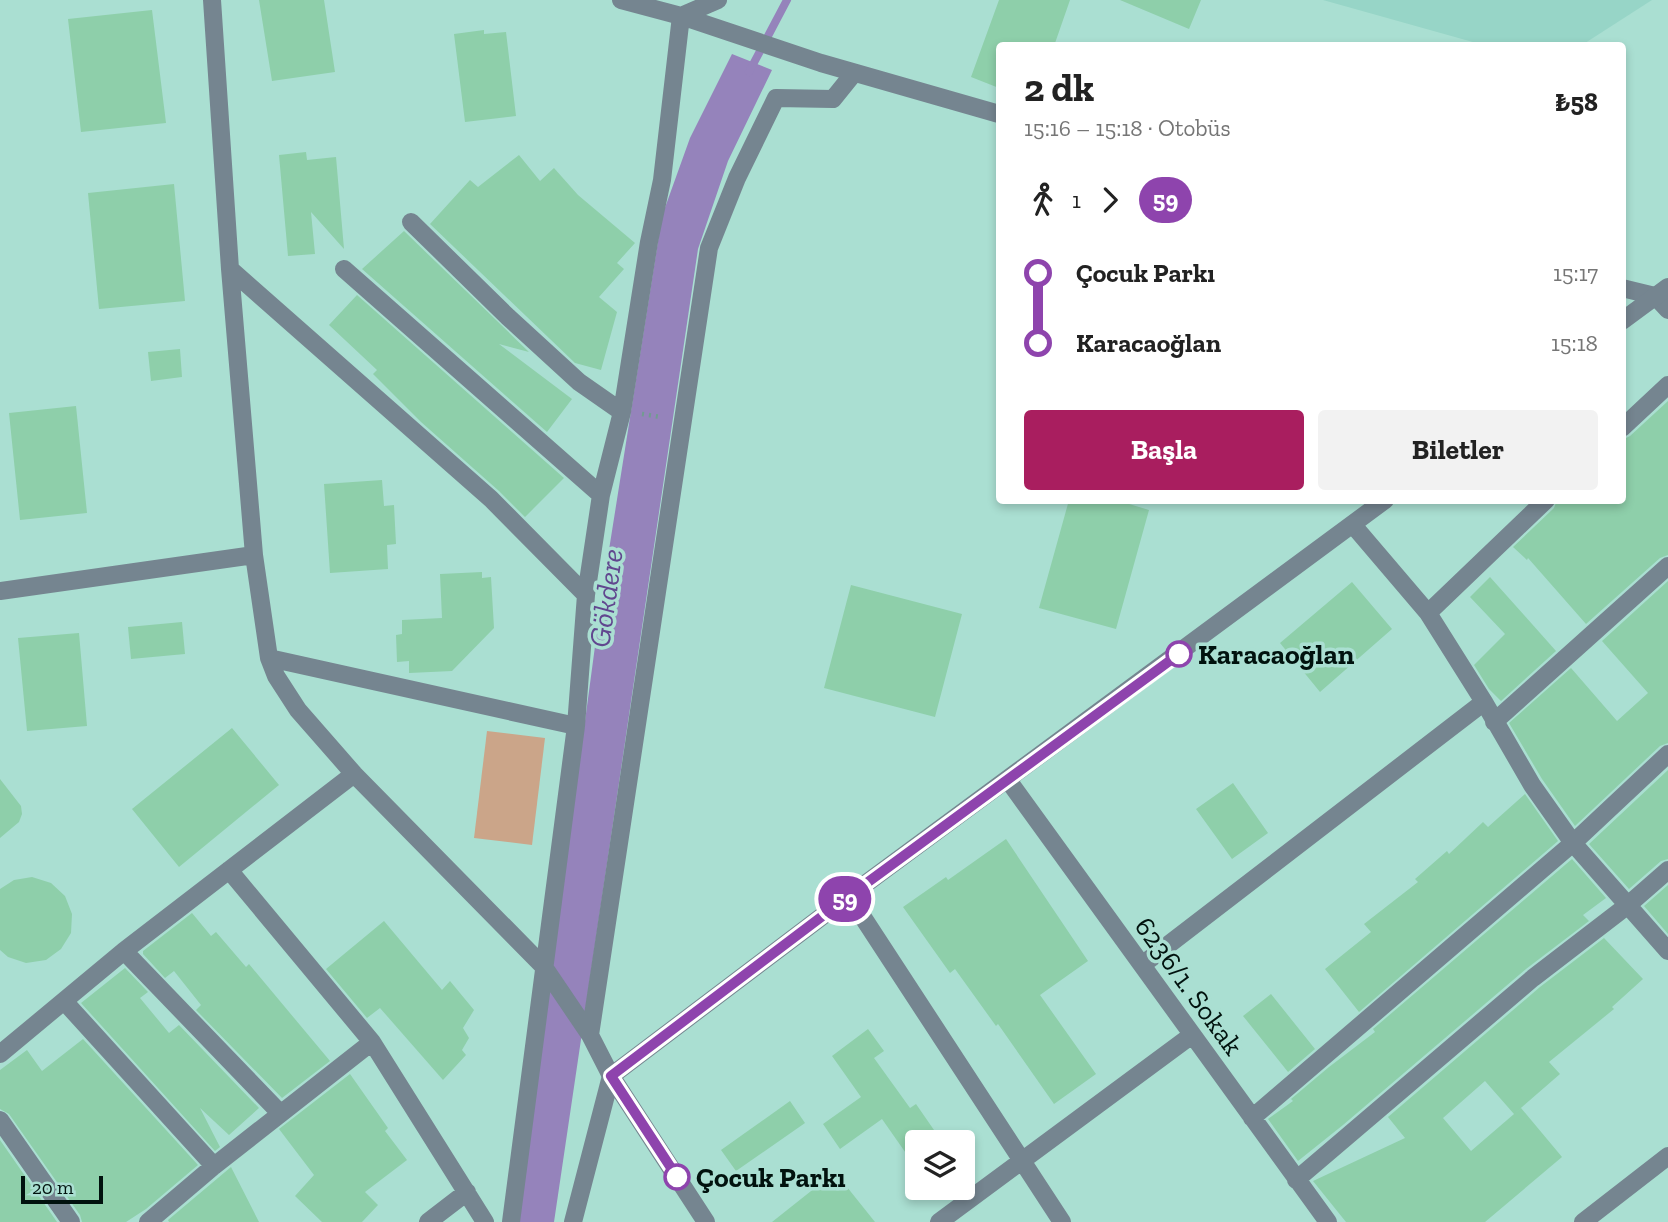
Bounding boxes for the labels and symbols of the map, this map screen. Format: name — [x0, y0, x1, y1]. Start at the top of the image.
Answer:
water label: Gökdere — [581, 546, 631, 650]
place label: Karacaoğlan — [1198, 638, 1355, 671]
marker: Karacaoğlan — [1166, 641, 1192, 667]
line badge: 59 — [814, 876, 876, 922]
street label: 6236/1. Sokak — [1128, 911, 1250, 1062]
place label: Çocuk Parkı — [696, 1161, 846, 1194]
marker: Çocuk Parkı — [664, 1164, 690, 1190]
scale bar — [21, 1173, 103, 1205]

